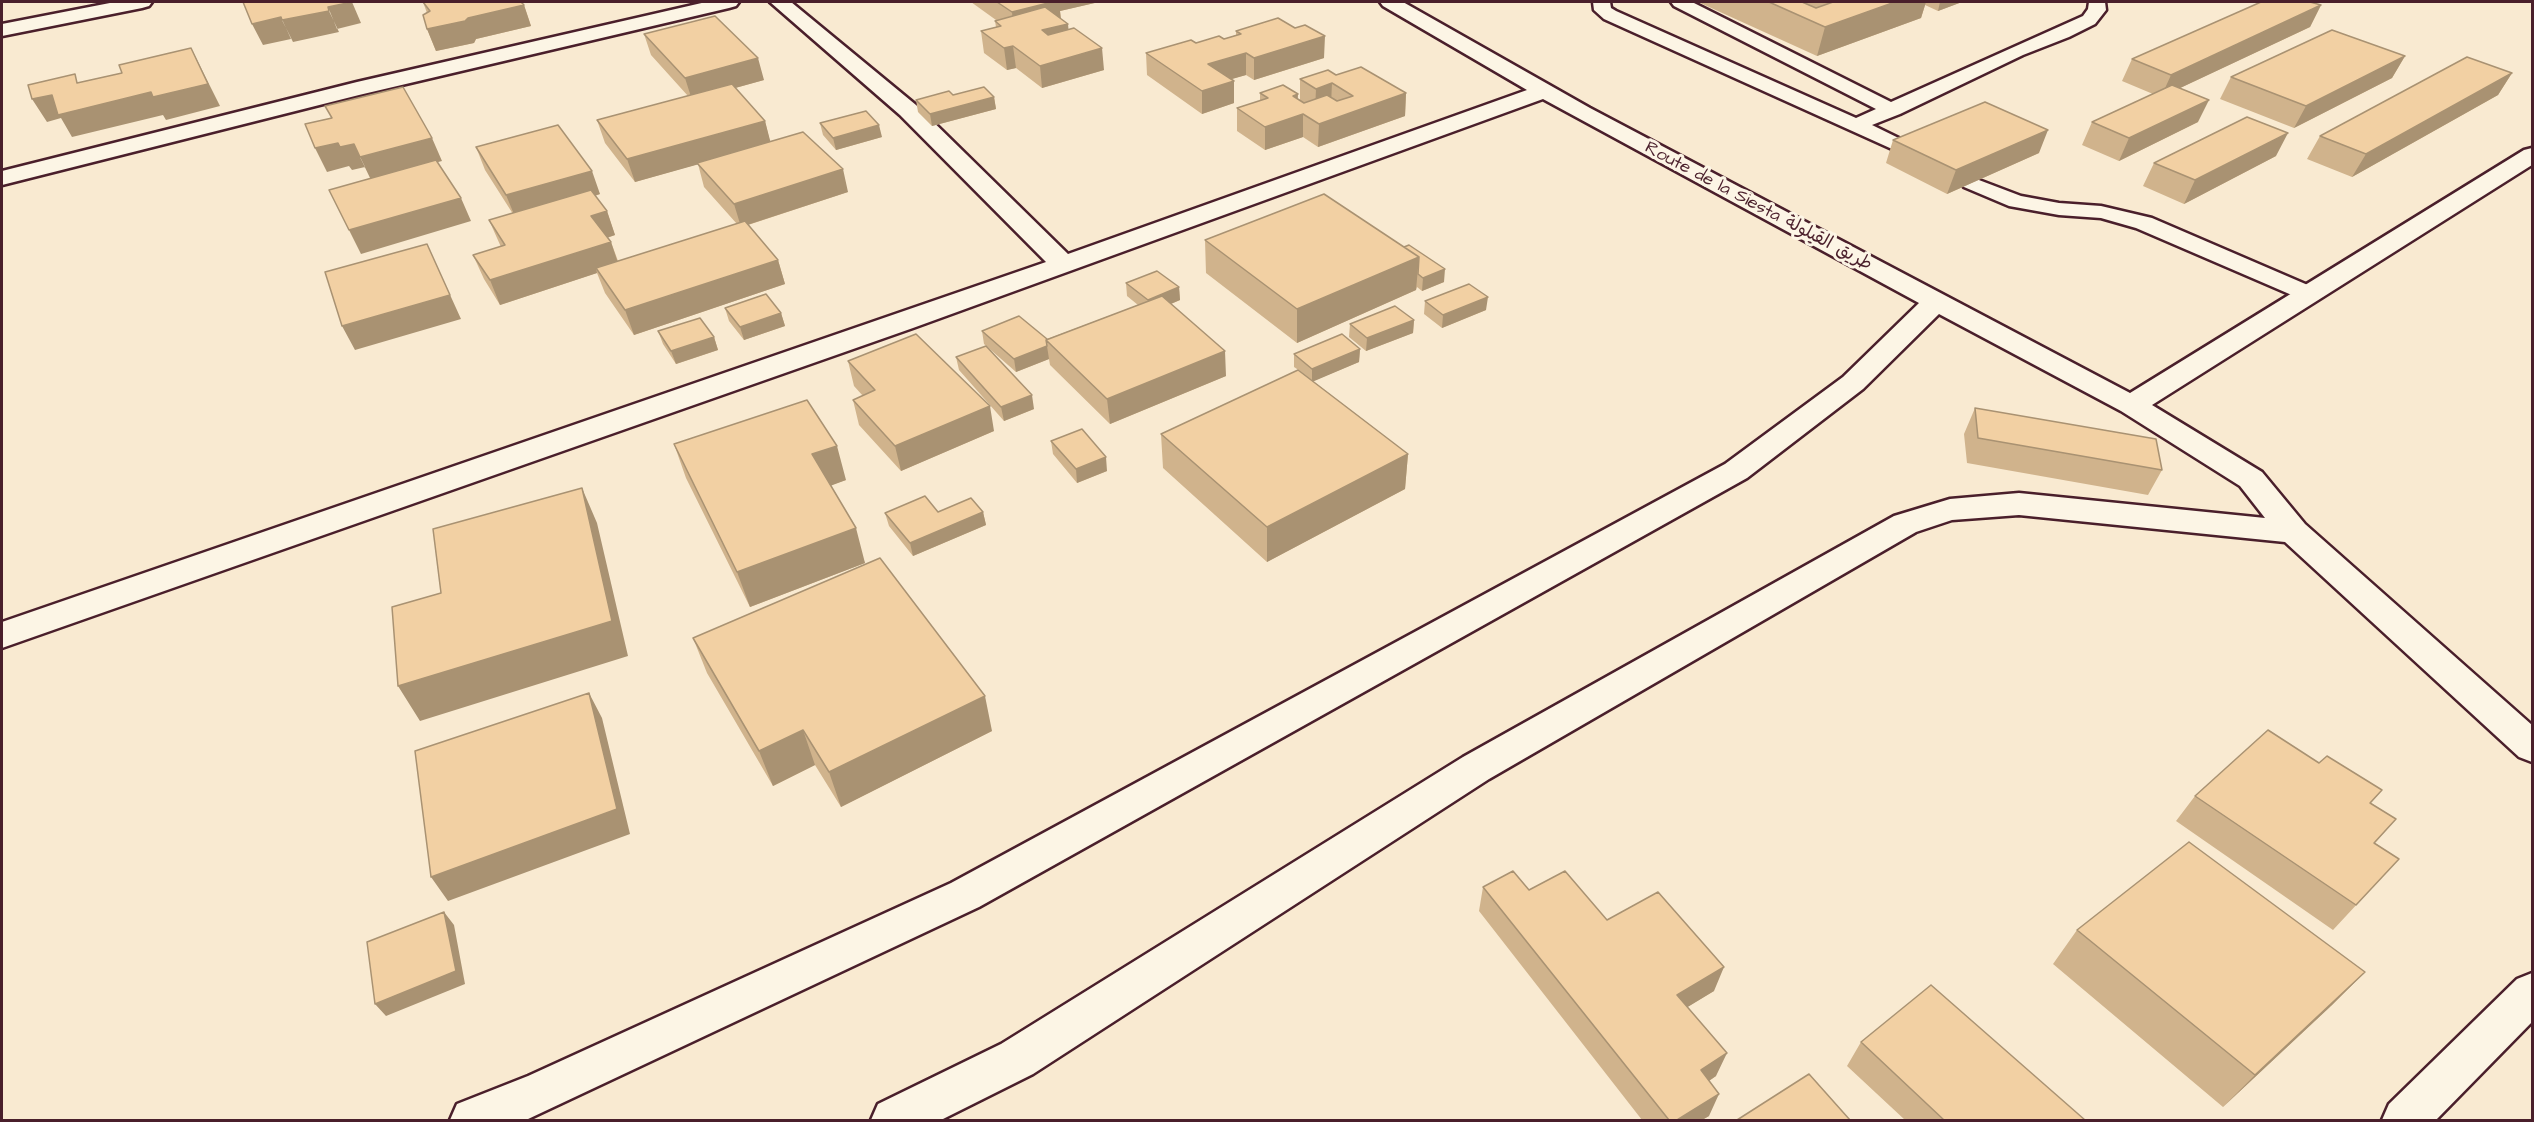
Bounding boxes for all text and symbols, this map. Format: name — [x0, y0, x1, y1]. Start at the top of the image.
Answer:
street label: Route de la Siesta طريق القيلولة — [1641, 138, 1875, 276]

